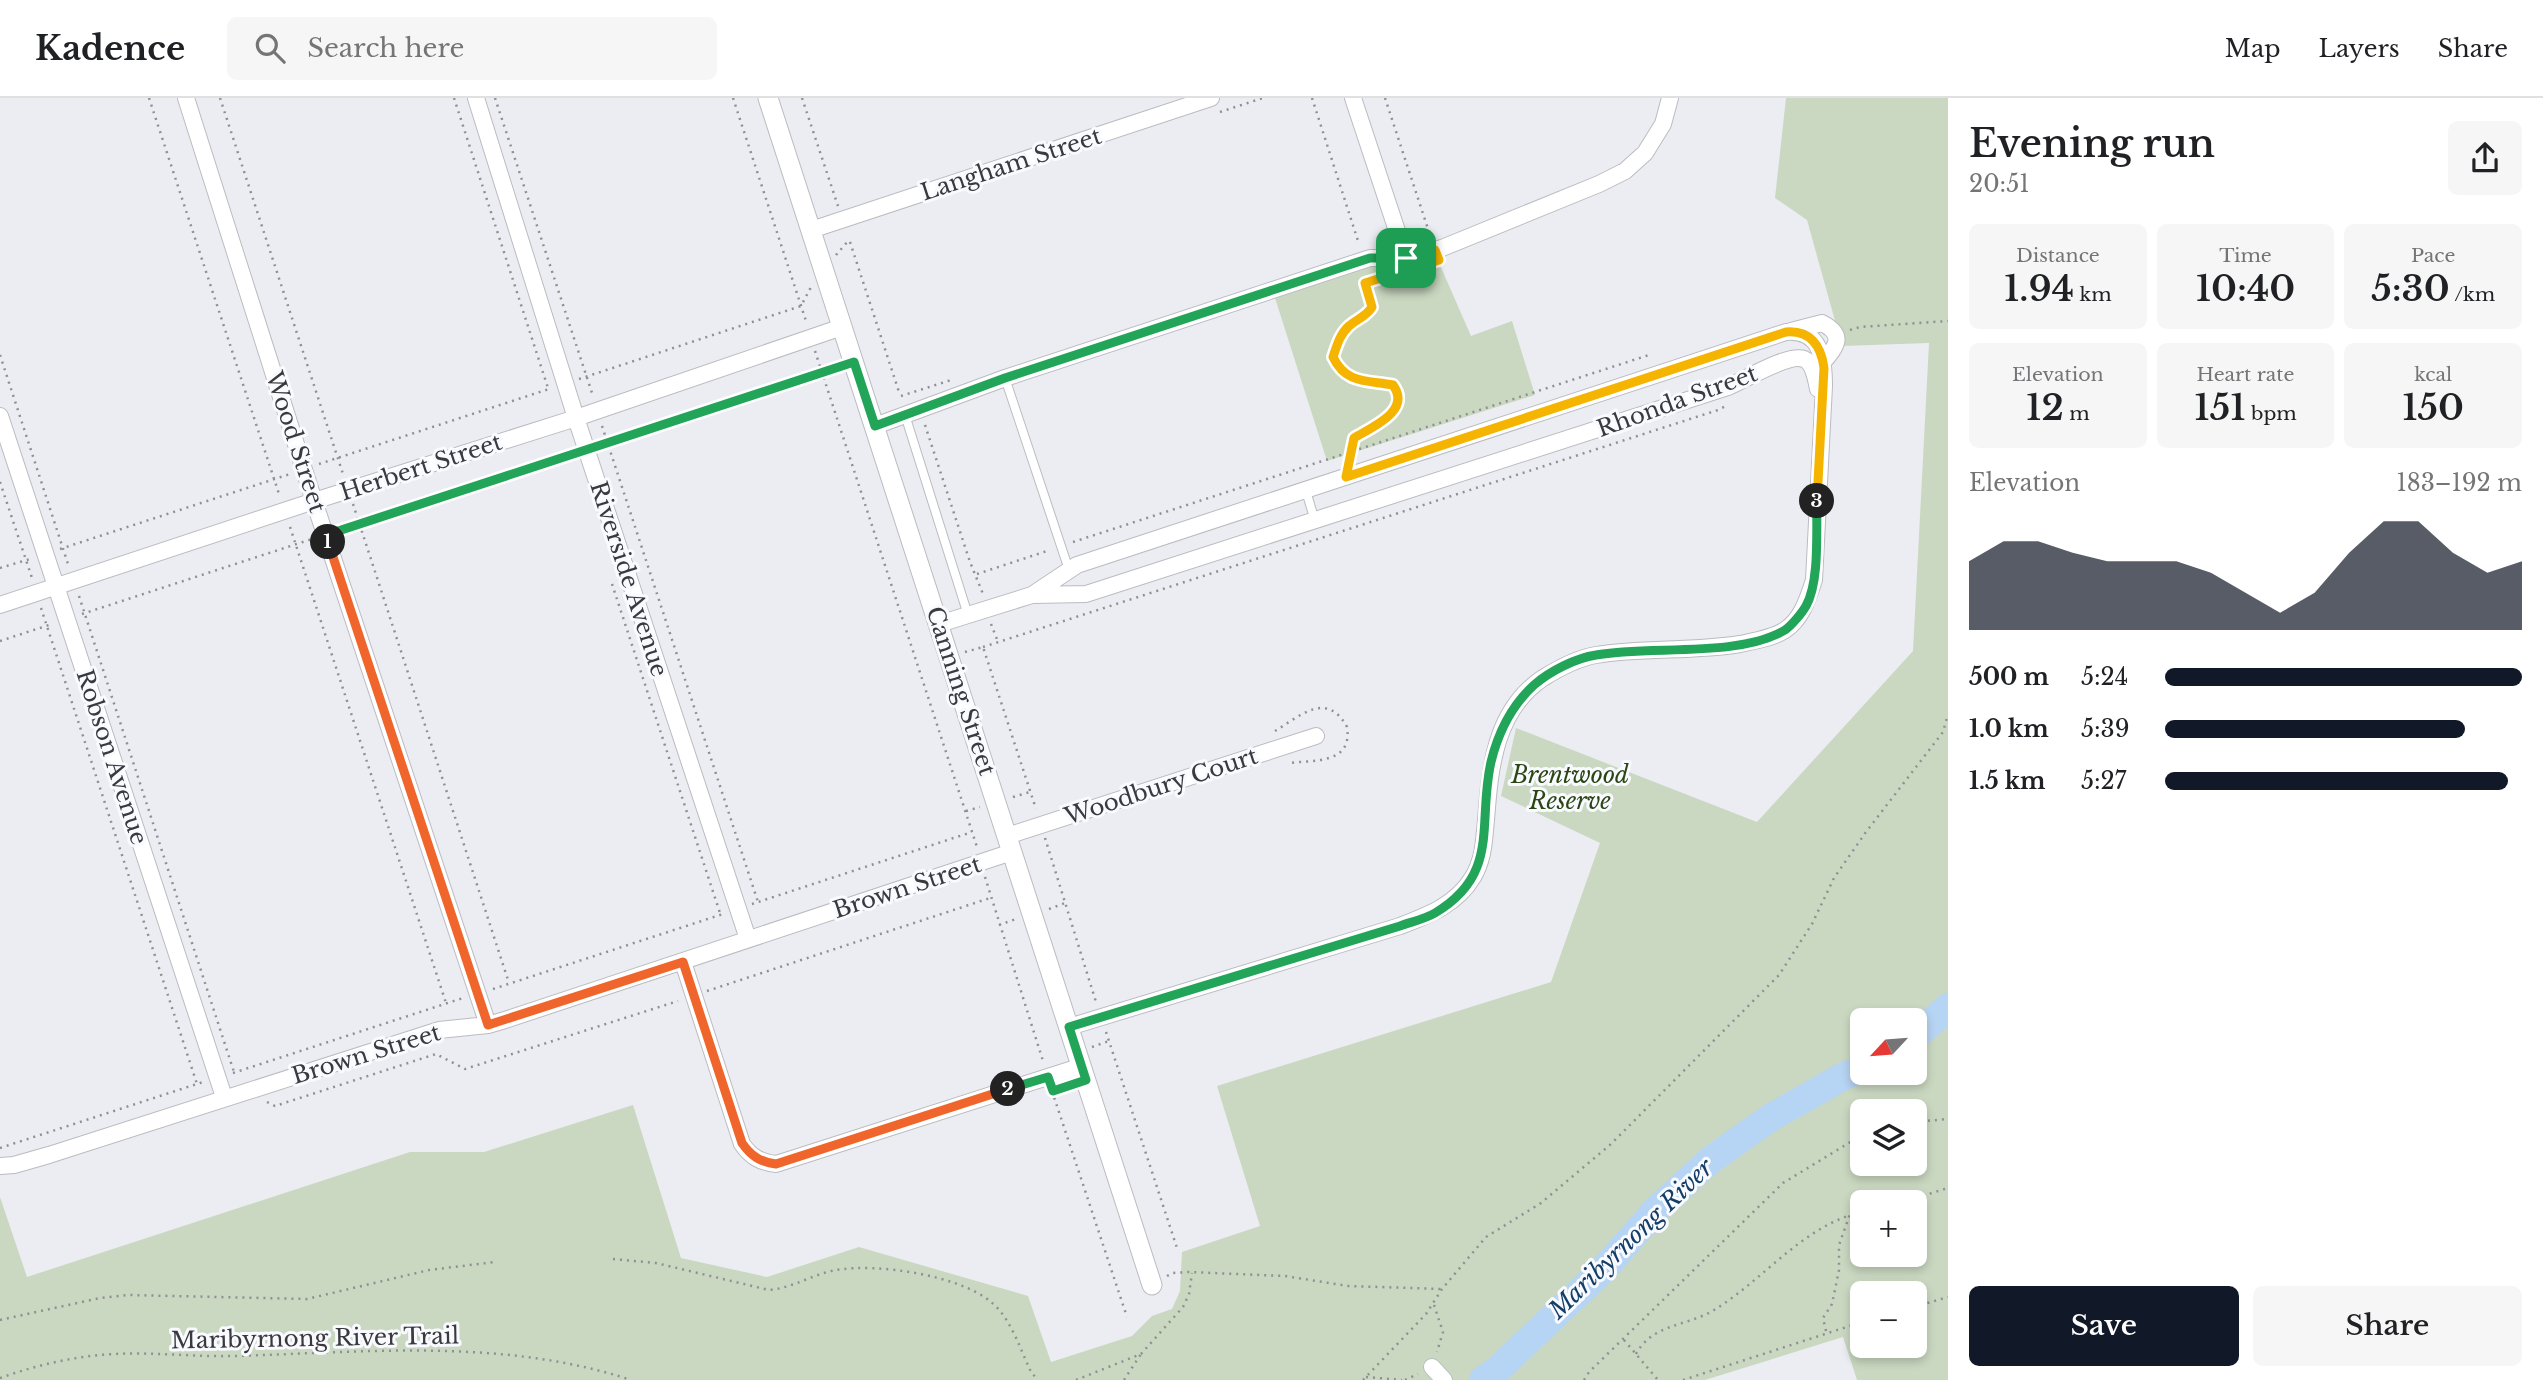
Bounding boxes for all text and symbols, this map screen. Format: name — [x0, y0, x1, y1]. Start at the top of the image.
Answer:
search box — [227, 17, 717, 80]
text: Kadence — [35, 28, 185, 69]
icon: search — [251, 29, 289, 67]
text: Search here — [307, 32, 464, 64]
text: Map — [2225, 34, 2281, 63]
text: Layers — [2319, 34, 2400, 63]
text: Share — [2438, 34, 2508, 63]
text: Evening run — [1969, 120, 2215, 167]
button: share — [2448, 121, 2522, 195]
street label: Langham Street — [917, 122, 1105, 206]
text: 20:51 — [1969, 170, 2029, 198]
pin — [1376, 228, 1436, 288]
icon: arrive — [1387, 239, 1425, 277]
text: Distance — [2016, 244, 2100, 267]
text: Time — [2219, 244, 2272, 267]
text: Pace — [2411, 244, 2455, 267]
text: 1.94 — [2004, 267, 2074, 310]
text: 10:40 — [2196, 267, 2295, 310]
text: 5:30 — [2371, 267, 2450, 310]
text: km — [2074, 283, 2112, 306]
text: /km — [2450, 283, 2495, 306]
street label: Rhonda Street — [1593, 359, 1761, 443]
text: Elevation — [2012, 363, 2104, 386]
text: Heart rate — [2197, 363, 2294, 386]
text: kcal — [2414, 363, 2452, 386]
street label: Wood Street — [260, 367, 332, 516]
text: 12 — [2026, 386, 2064, 429]
text: 151 — [2194, 386, 2246, 429]
text: 150 — [2402, 386, 2464, 429]
text: m — [2064, 402, 2090, 425]
text: bpm — [2246, 402, 2297, 425]
street label: Herbert Street — [337, 428, 506, 506]
text: Elevation — [1969, 469, 2080, 497]
text: 183–192 m — [2396, 469, 2522, 497]
street label: Riverside Avenue — [584, 478, 674, 680]
pin: 3 — [1800, 484, 1834, 518]
text: 3 — [1810, 489, 1823, 512]
pin: 1 — [310, 524, 346, 560]
text: 1 — [323, 530, 332, 553]
street label: Canning Street — [921, 603, 1002, 779]
text: 500 m — [1969, 663, 2049, 691]
text: 5:24 — [2081, 663, 2128, 691]
street label: Robson Avenue — [70, 666, 154, 848]
text: 1.0 km — [1969, 715, 2049, 743]
text: 5:39 — [2081, 715, 2130, 743]
street label: Woodbury Court — [1060, 741, 1261, 831]
park label: Brentwood Reserve — [1510, 761, 1629, 815]
text: 1.5 km — [1969, 767, 2046, 795]
text: 5:27 — [2081, 767, 2126, 795]
street label: Brown Street — [829, 850, 985, 924]
north arrow — [1850, 1008, 1927, 1085]
map controls — [1850, 1008, 1927, 1358]
street label: Brown Street — [288, 1018, 444, 1090]
pin: 2 — [990, 1072, 1026, 1107]
text: 2 — [1001, 1077, 1014, 1100]
button: layers — [1850, 1099, 1927, 1176]
water label: Maribyrnong River — [1542, 1152, 1719, 1325]
button: + — [1850, 1190, 1927, 1267]
button: − — [1850, 1281, 1927, 1358]
button: Save — [1969, 1286, 2239, 1366]
button: Share — [2253, 1286, 2522, 1366]
street label: Maribyrnong River Trail — [171, 1321, 459, 1355]

